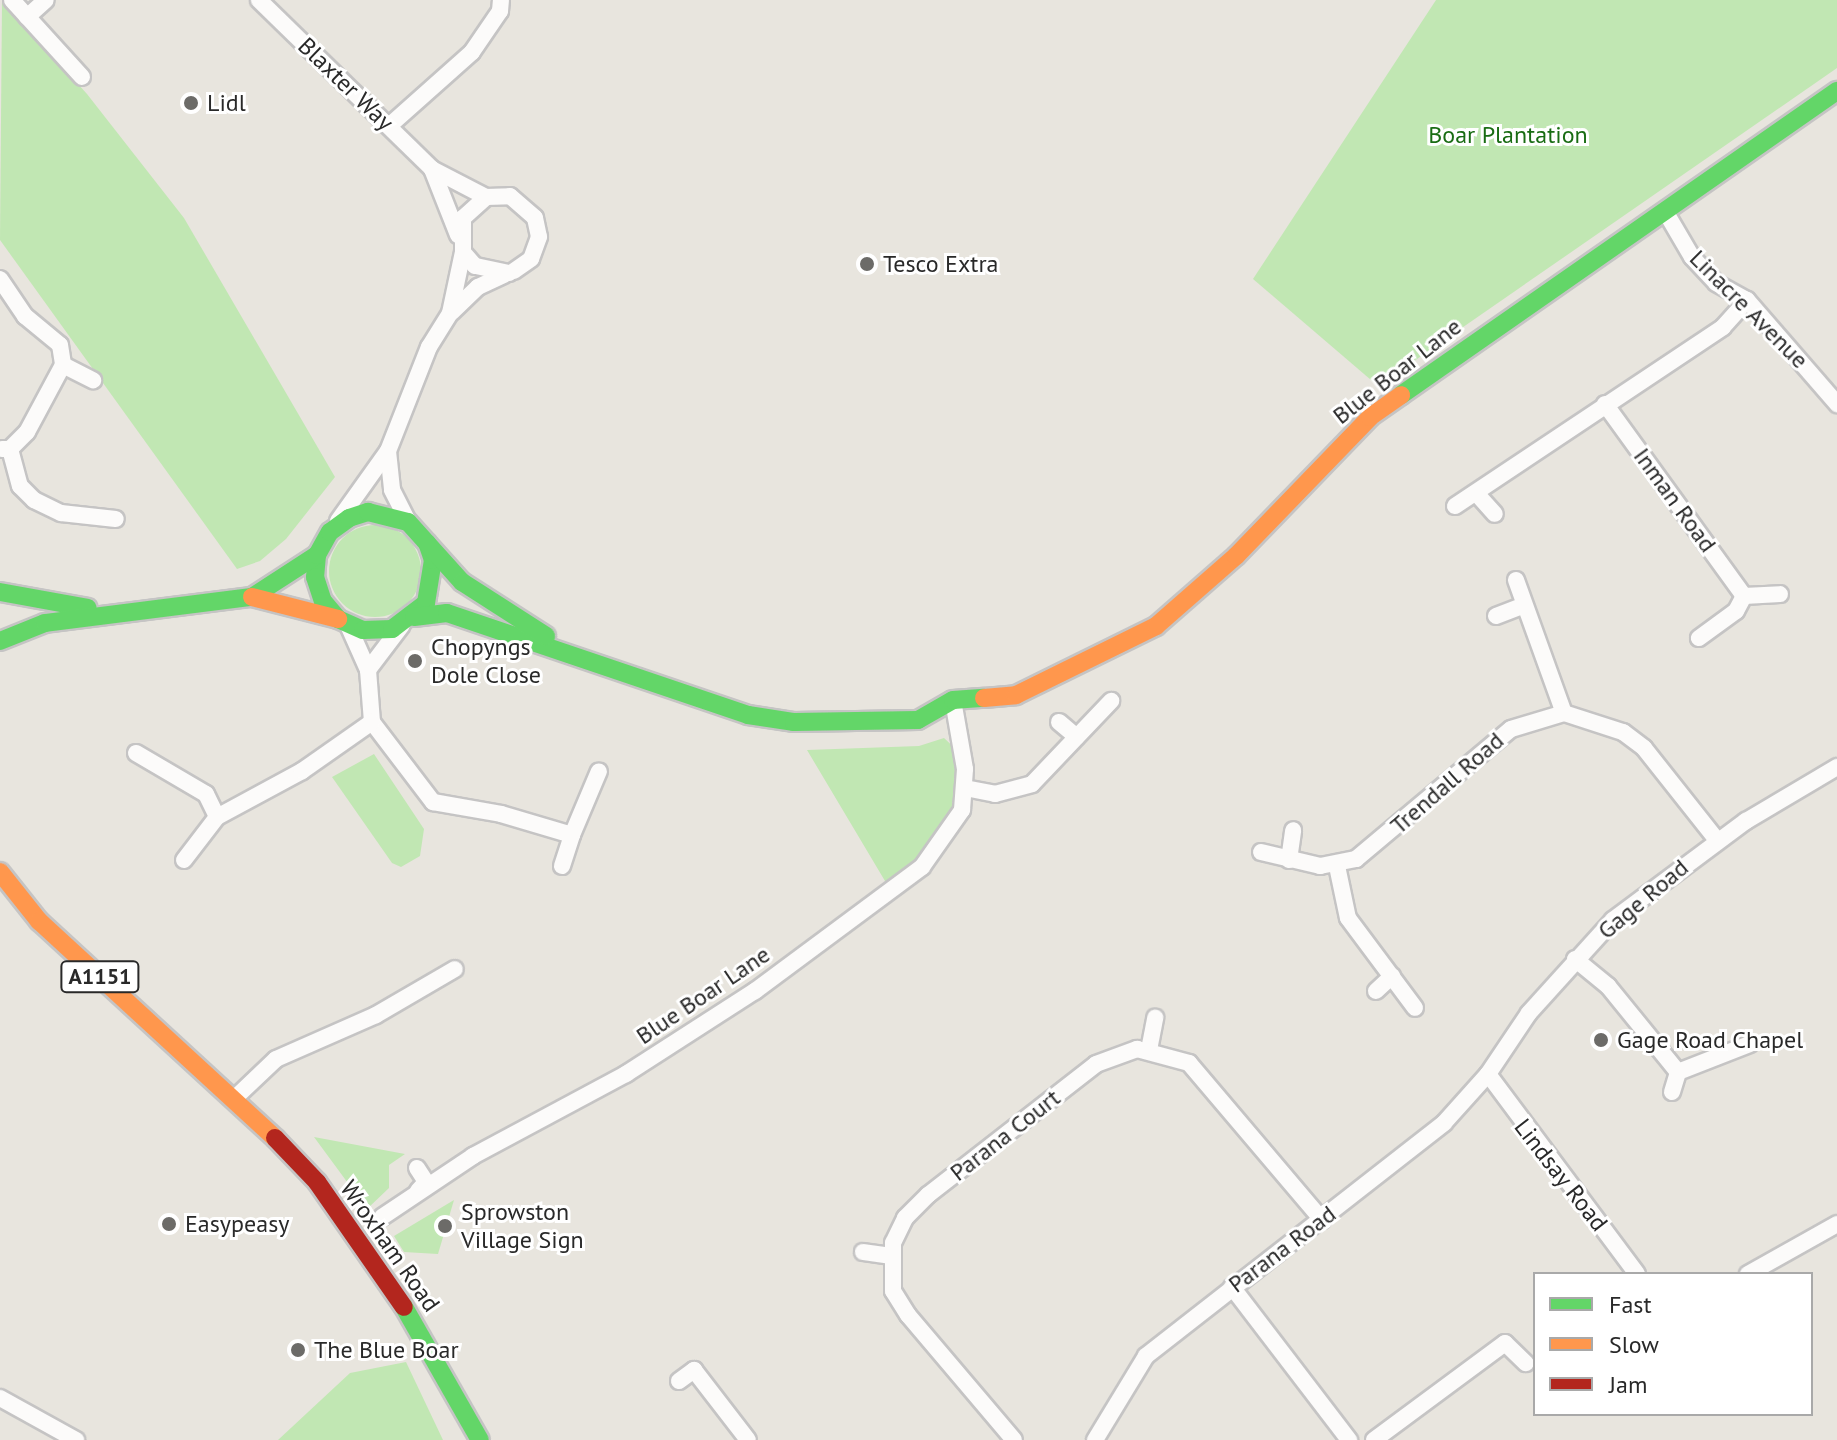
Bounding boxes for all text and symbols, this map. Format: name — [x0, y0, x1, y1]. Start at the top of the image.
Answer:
street label: Blaxter Way — [292, 31, 400, 137]
place label: Lidl — [207, 89, 246, 117]
marker: Lidl — [182, 94, 200, 112]
park label: Boar Plantation — [1428, 121, 1588, 149]
street label: Linacre Avenue — [1684, 244, 1814, 374]
place label: Tesco Extra — [883, 250, 999, 278]
marker: Tesco Extra — [858, 255, 876, 273]
street label: Blue Boar Lane — [1327, 312, 1467, 430]
street label: Inman Road — [1628, 442, 1722, 558]
place label: Chopyngs Dole Close — [431, 633, 541, 689]
marker: Chopyngs Dole Close — [406, 652, 424, 670]
street label: Trendall Road — [1385, 726, 1509, 840]
street label: Gage Road — [1592, 853, 1694, 945]
street label: Blue Boar Lane — [631, 940, 775, 1050]
road number: A1151 — [60, 959, 140, 995]
place label: Gage Road Chapel — [1617, 1026, 1803, 1054]
marker: Gage Road Chapel — [1592, 1031, 1610, 1049]
street label: Parana Court — [944, 1083, 1066, 1187]
street label: Lindsay Road — [1508, 1113, 1614, 1237]
street label: Wroxham Road — [334, 1175, 446, 1317]
place label: Sprowston Village Sign — [461, 1198, 584, 1254]
street label: Parana Road — [1223, 1199, 1341, 1299]
place label: Easypeasy — [185, 1210, 289, 1238]
marker: Easypeasy — [160, 1215, 178, 1233]
marker: Sprowston Village Sign — [436, 1217, 454, 1235]
legend — [1533, 1272, 1813, 1416]
text: Fast — [1609, 1289, 1652, 1320]
text: Slow — [1609, 1329, 1659, 1360]
place label: The Blue Boar — [314, 1336, 459, 1364]
marker: The Blue Boar — [289, 1341, 307, 1359]
text: Jam — [1609, 1369, 1647, 1400]

